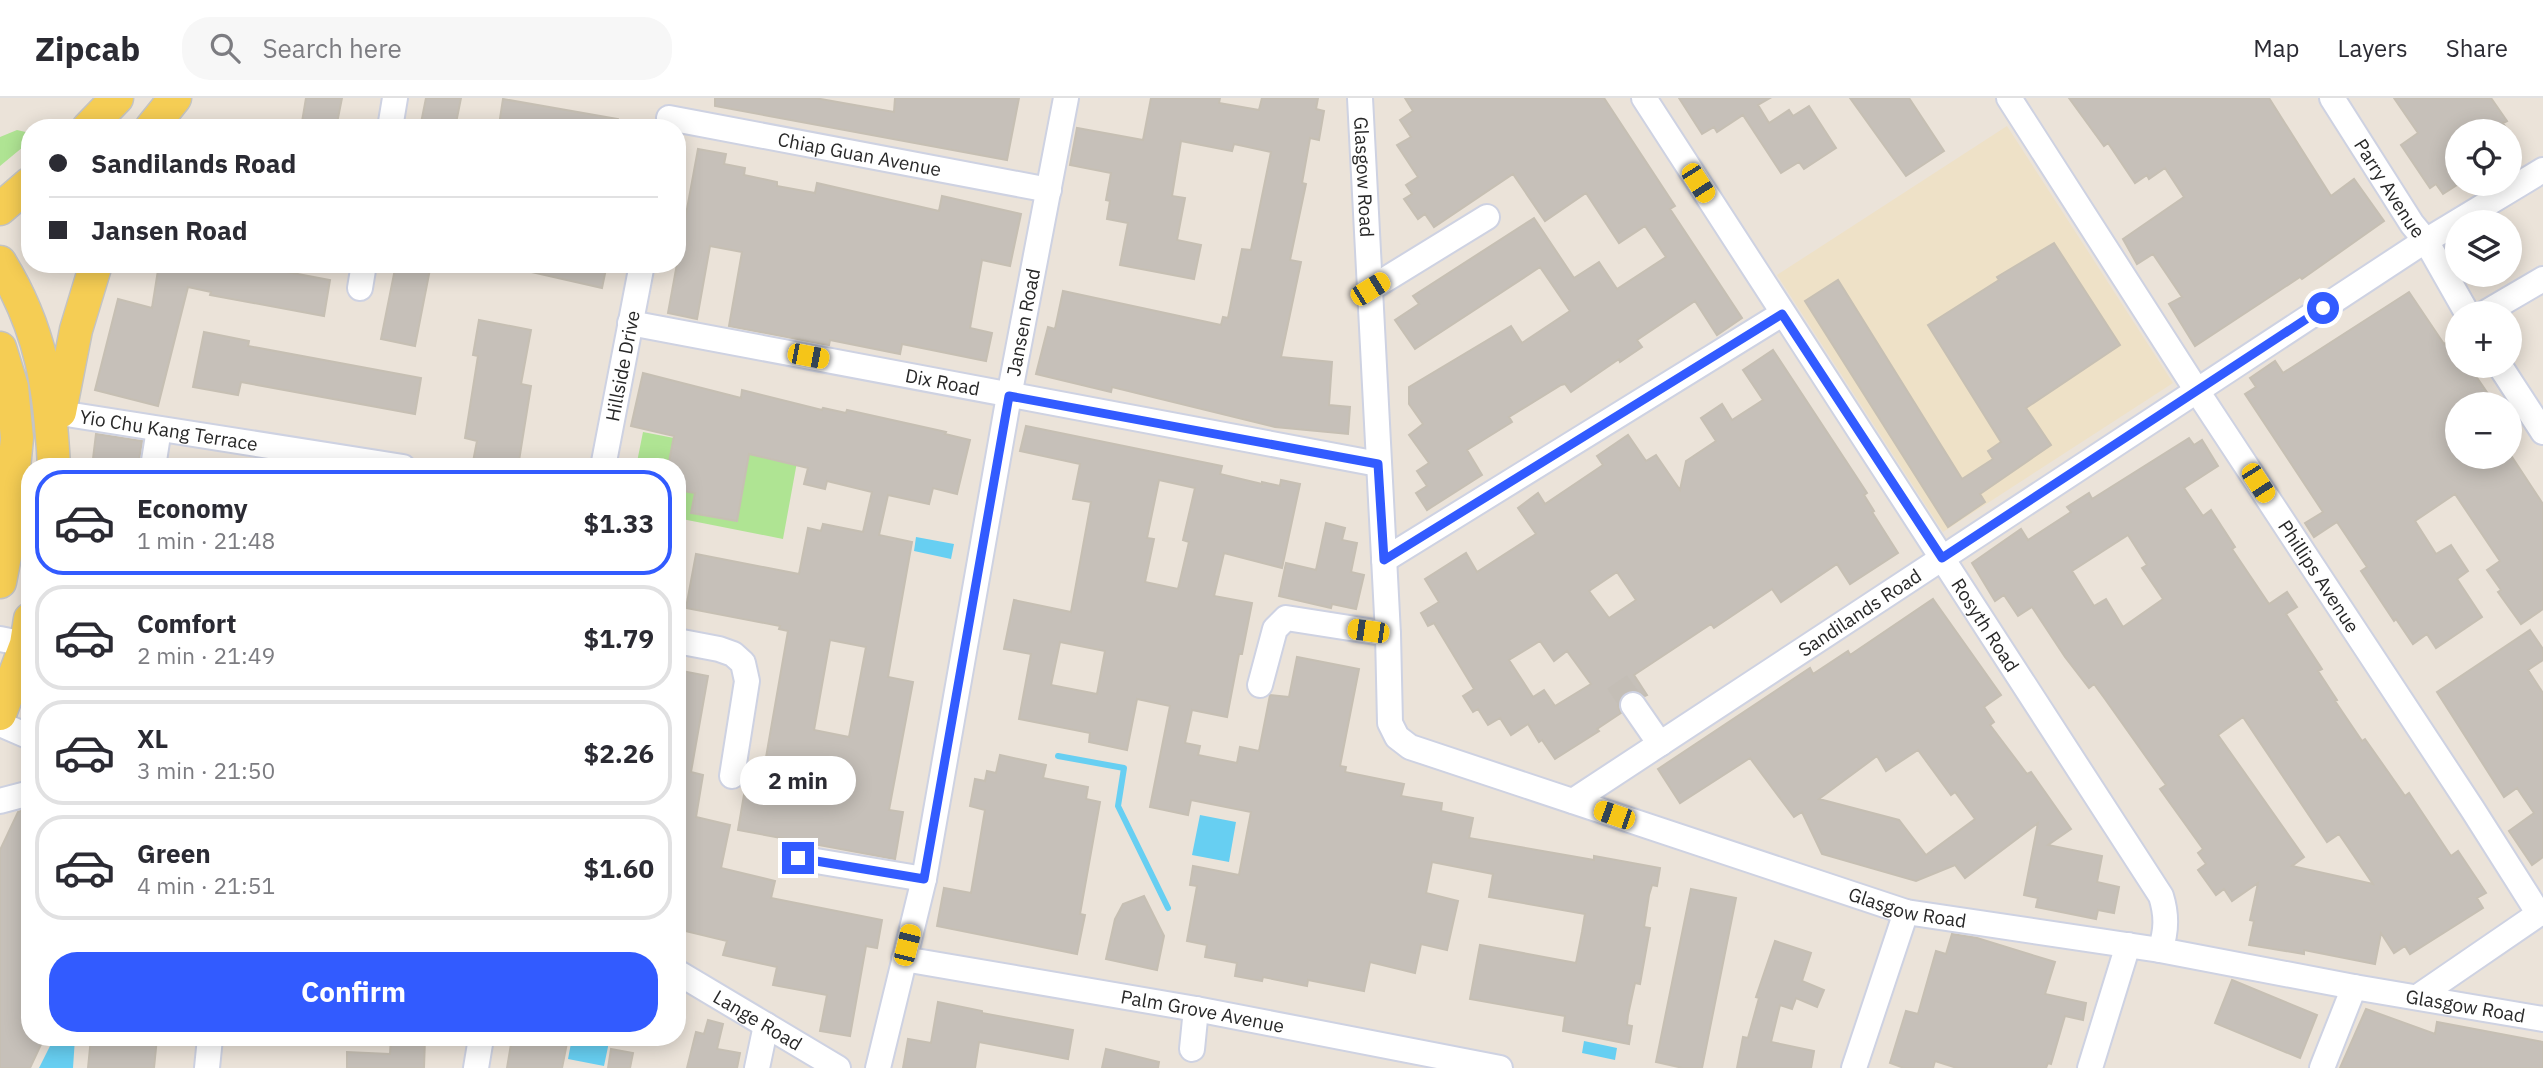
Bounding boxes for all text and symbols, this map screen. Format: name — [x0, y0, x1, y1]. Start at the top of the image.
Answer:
search box — [182, 17, 672, 80]
text: Zipcab — [35, 27, 140, 70]
icon: search — [206, 29, 244, 67]
text: Search here — [262, 31, 402, 65]
text: Map — [2253, 32, 2300, 64]
text: Layers — [2338, 32, 2408, 64]
text: Share — [2446, 32, 2508, 64]
street label: Glasgow Road — [1349, 116, 1379, 238]
map controls — [2445, 119, 2522, 469]
button: locate — [2445, 119, 2522, 196]
street label: Chiap Guan Avenue — [776, 127, 943, 181]
street label: Parry Avenue — [2349, 134, 2430, 243]
text: Sandilands Road — [91, 146, 296, 180]
car — [1678, 160, 1719, 206]
button: layers — [2445, 210, 2522, 287]
text: Jansen Road — [91, 213, 248, 247]
street label: Jansen Road — [1001, 266, 1045, 378]
car — [1347, 269, 1394, 309]
route start — [2307, 292, 2339, 324]
button: + — [2445, 301, 2522, 378]
street label: Hillside Drive — [600, 308, 645, 423]
car — [786, 342, 831, 370]
street label: Dix Road — [903, 363, 982, 401]
button: − — [2445, 392, 2522, 469]
street label: Yio Chu Kang Terrace — [78, 404, 259, 456]
car — [2238, 460, 2279, 506]
icon: car — [53, 491, 116, 554]
text: Economy — [137, 491, 248, 525]
text: $1.33 — [584, 506, 654, 540]
street label: Phillips Avenue — [2273, 515, 2365, 637]
text: 1 min · 21:48 — [137, 525, 275, 555]
street label: Sandilands Road — [1794, 563, 1926, 662]
street label: Rosyth Road — [1946, 574, 2025, 676]
icon: car — [53, 606, 116, 669]
text: Comfort — [137, 606, 236, 640]
car — [1346, 618, 1391, 644]
text: $1.79 — [584, 621, 654, 655]
text: 2 min · 21:49 — [137, 640, 275, 670]
icon: car — [53, 721, 116, 784]
text: XL — [137, 721, 168, 755]
text: $2.26 — [584, 736, 654, 770]
text: 3 min · 21:50 — [137, 755, 275, 785]
callout: 2 min — [740, 756, 856, 806]
text: 2 min — [768, 765, 828, 795]
car — [1591, 798, 1638, 832]
icon: car — [53, 836, 116, 899]
text: Green — [137, 836, 211, 870]
route end — [782, 842, 814, 874]
text: $1.60 — [584, 851, 654, 885]
text: 4 min · 21:51 — [137, 870, 275, 900]
street label: Glasgow Road — [1845, 882, 1968, 933]
car — [892, 922, 923, 968]
button: Confirm — [49, 952, 658, 1032]
street label: Lange Road — [709, 984, 806, 1056]
street label: Palm Grove Avenue — [1119, 984, 1286, 1038]
street label: Glasgow Road — [2404, 984, 2527, 1028]

